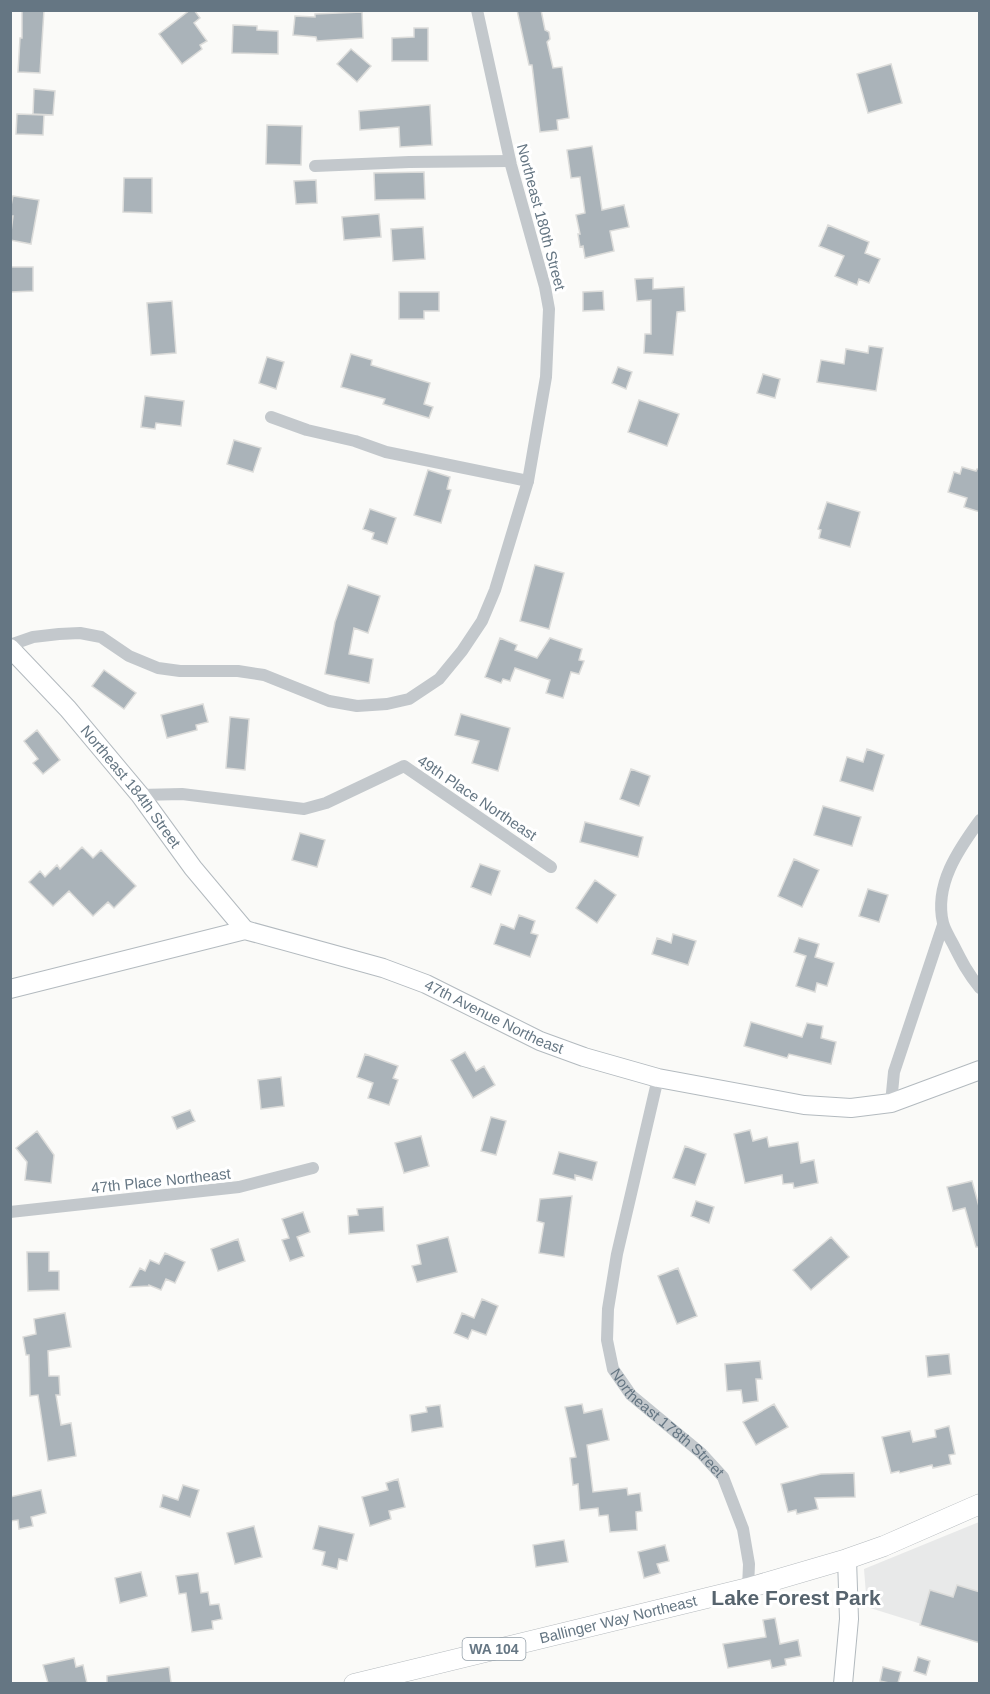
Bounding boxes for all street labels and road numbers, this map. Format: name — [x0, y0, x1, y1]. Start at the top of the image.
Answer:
street label: Northeast 180th Street — [514, 142, 569, 293]
street label: Northeast 184th Street — [77, 722, 185, 851]
street label: 49th Place Northeast — [414, 751, 541, 844]
street label: 47th Avenue Northeast — [422, 976, 567, 1057]
street label: 47th Place Northeast — [90, 1165, 232, 1196]
street label: Northeast 178th Street — [607, 1365, 728, 1481]
street label: Ballinger Way Northeast — [538, 1592, 699, 1646]
road number: WA 104 — [462, 1638, 526, 1660]

